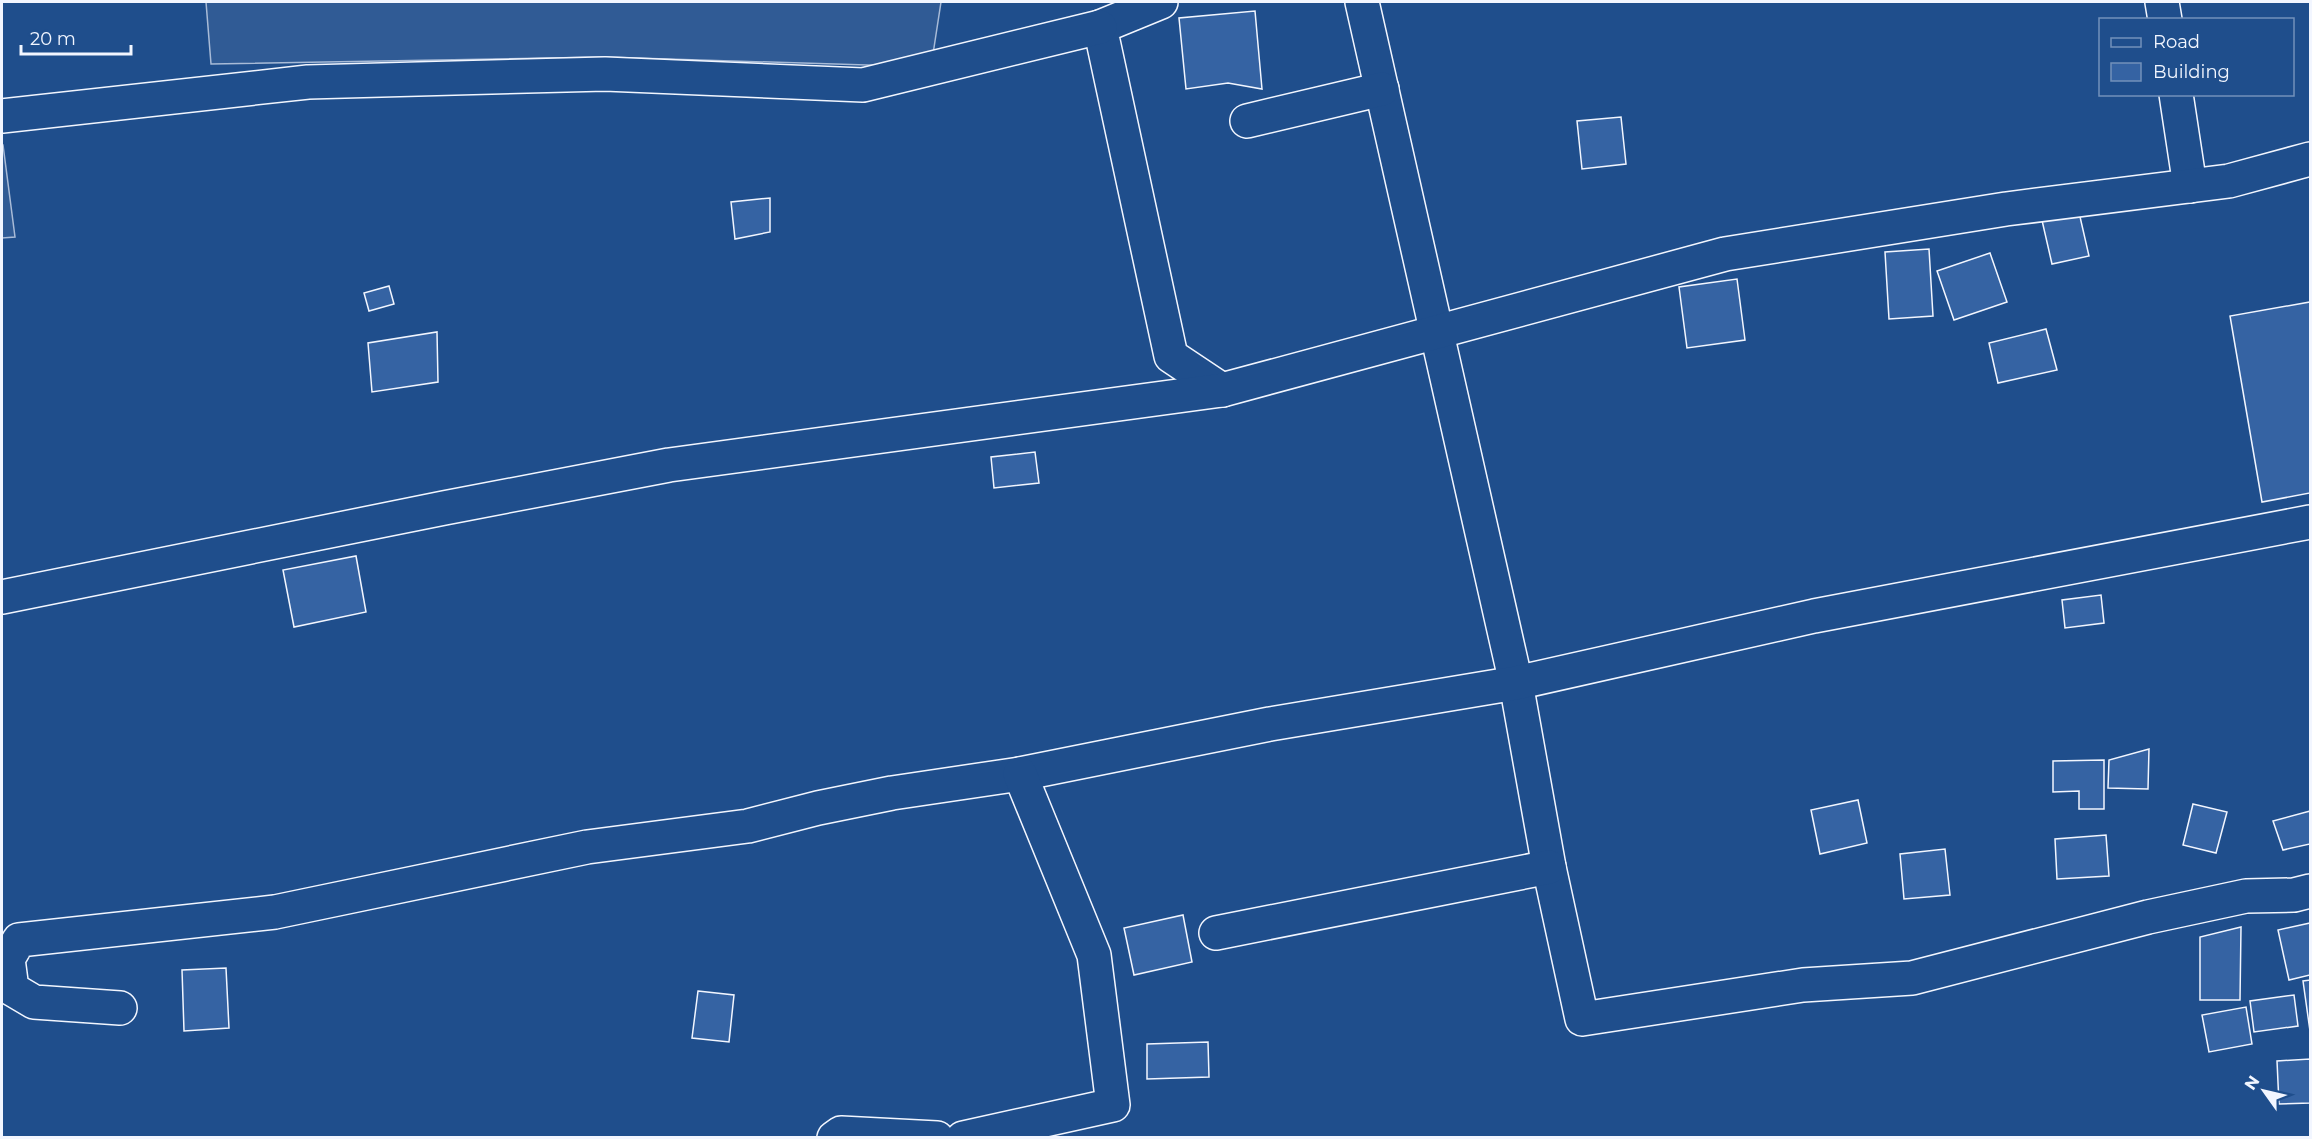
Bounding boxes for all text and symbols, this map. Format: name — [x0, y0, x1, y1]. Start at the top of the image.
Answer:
scale bar — [21, 18, 130, 56]
legend — [2099, 18, 2294, 96]
text: 20 m — [30, 28, 76, 50]
text: Road — [2153, 31, 2200, 53]
text: Building — [2153, 61, 2230, 83]
north arrow — [2234, 1061, 2294, 1121]
text: N — [2240, 1072, 2263, 1094]

